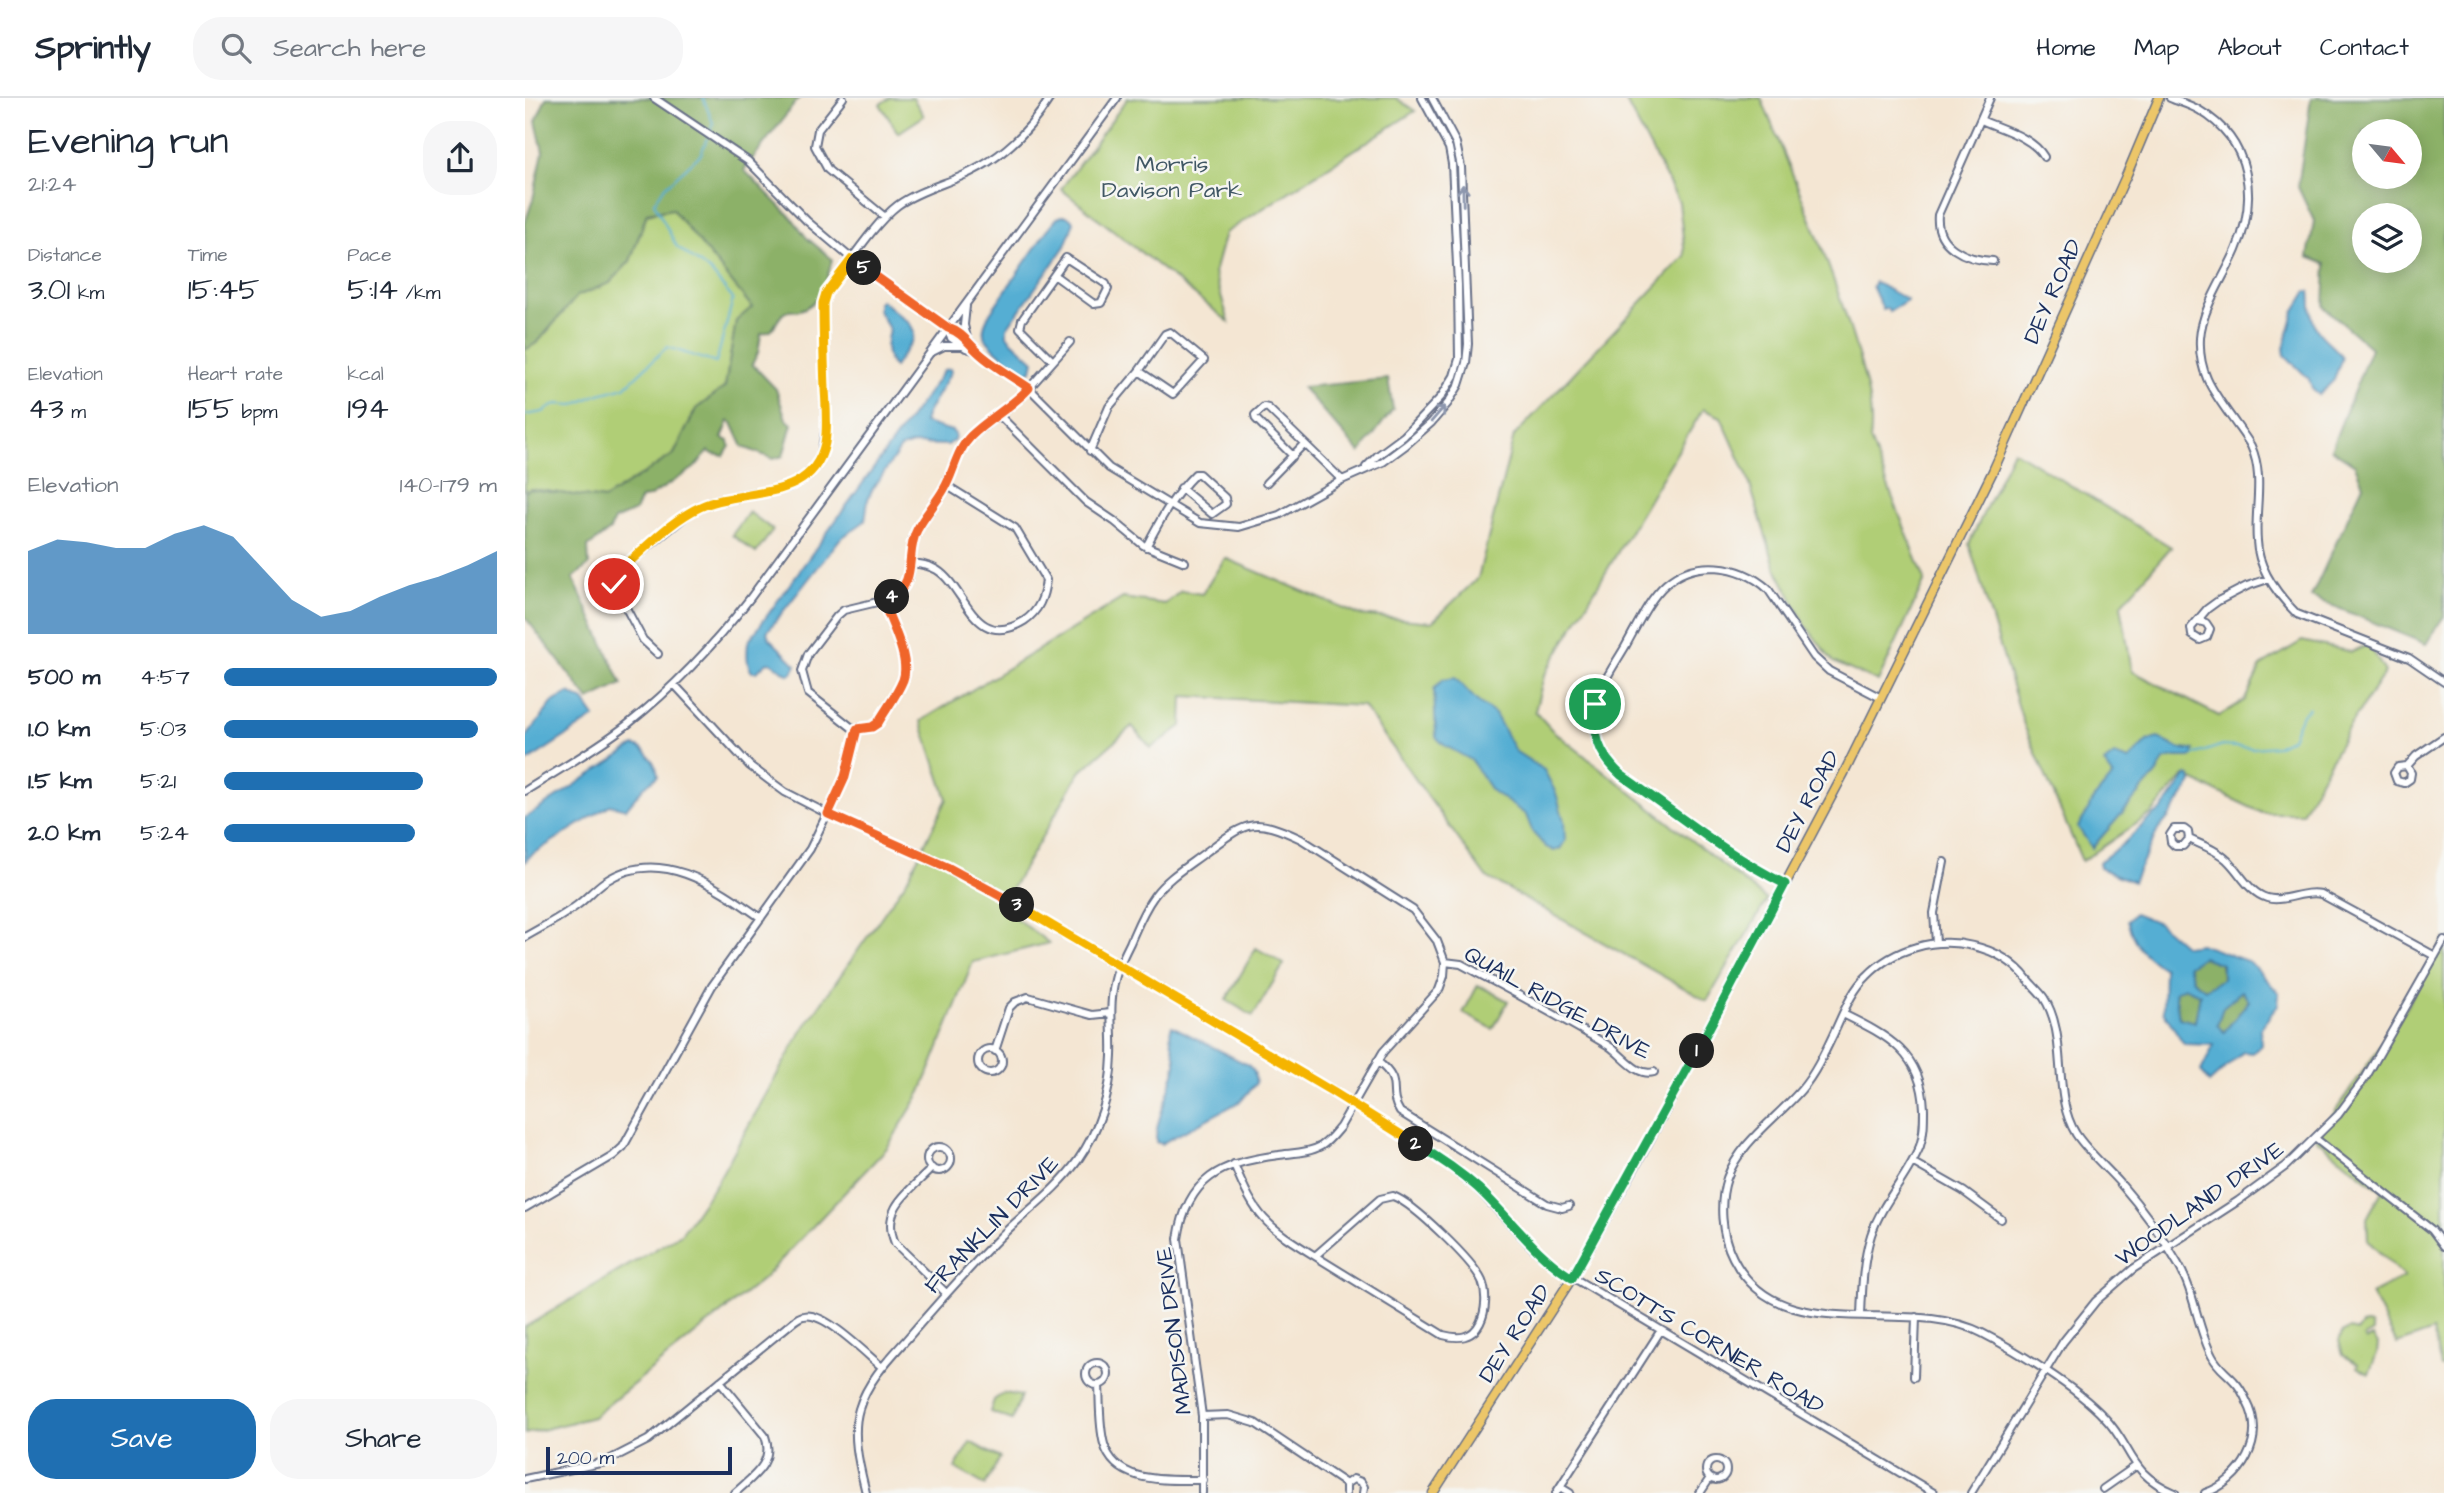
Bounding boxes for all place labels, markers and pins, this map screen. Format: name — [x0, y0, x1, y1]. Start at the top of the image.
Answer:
pin: 5 — [847, 250, 881, 286]
pin — [584, 554, 644, 614]
pin: 4 — [875, 580, 909, 614]
pin — [1565, 674, 1625, 734]
pin: 3 — [1000, 888, 1035, 922]
pin: 1 — [1679, 1034, 1715, 1068]
pin: 2 — [1399, 1126, 1433, 1162]

